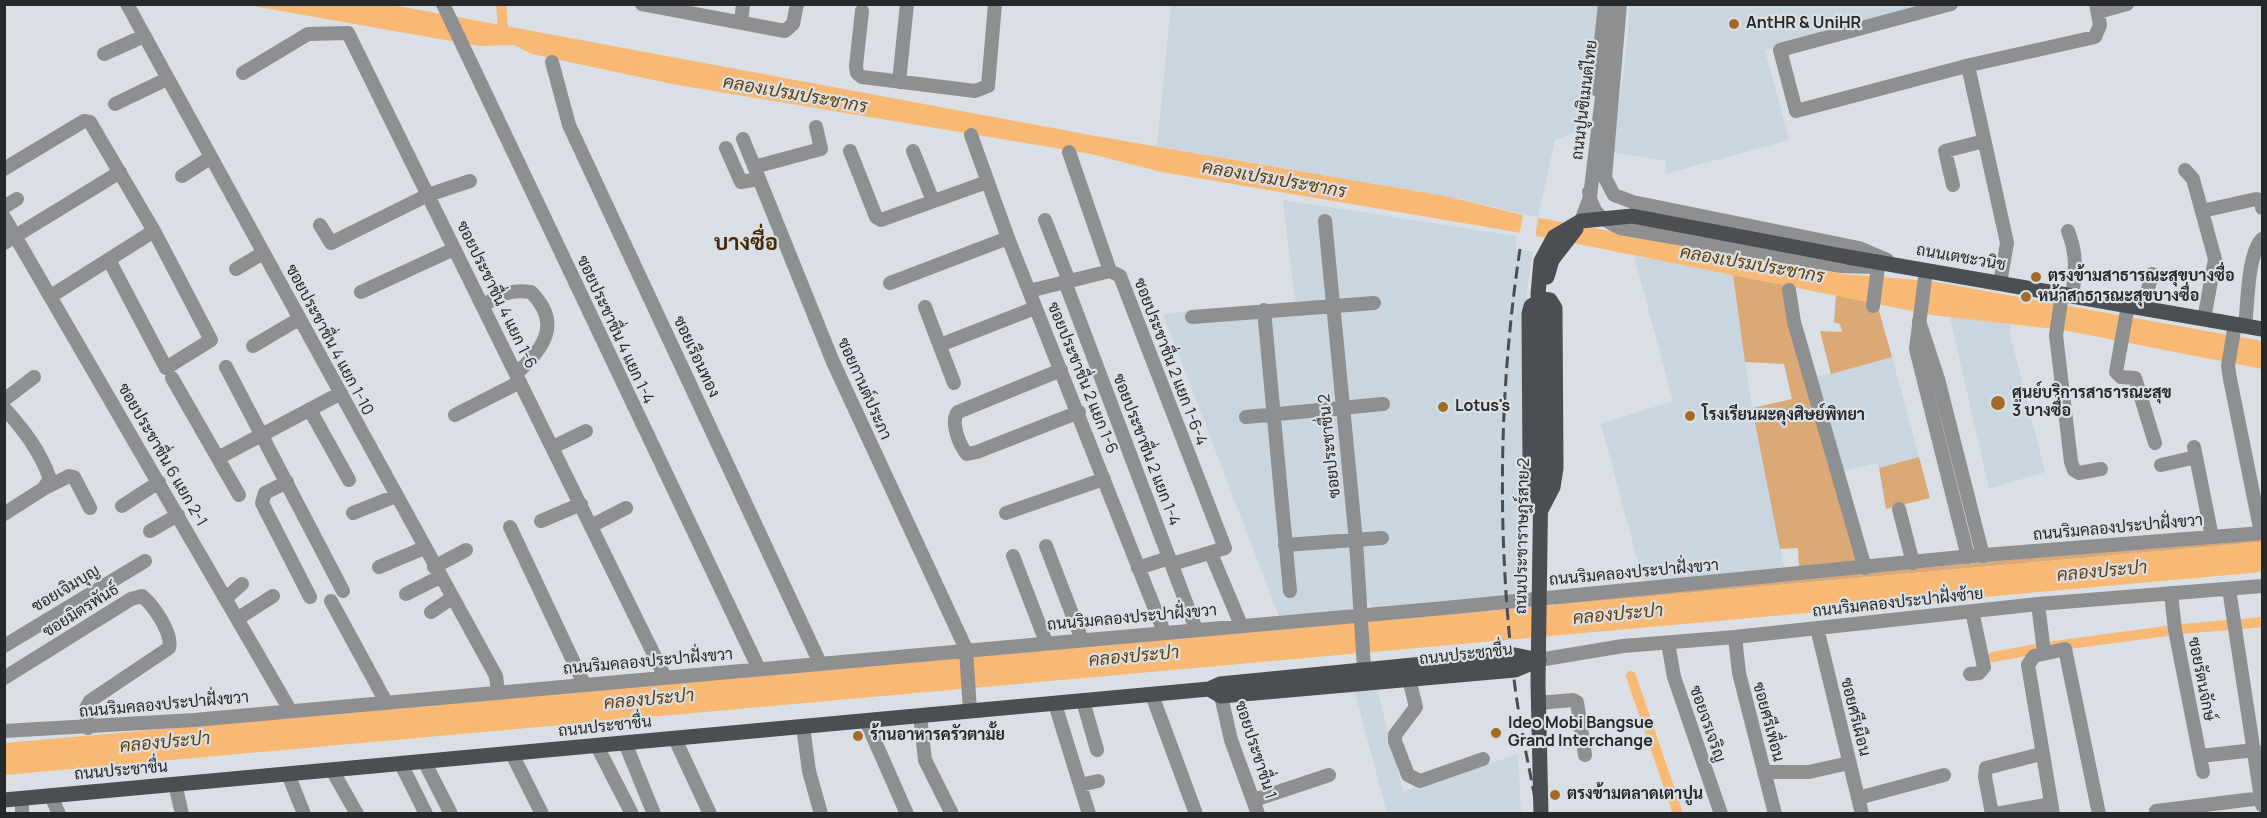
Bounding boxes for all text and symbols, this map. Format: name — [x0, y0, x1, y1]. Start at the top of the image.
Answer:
place label: AntHR & UniHR — [1746, 14, 1861, 34]
marker: AntHR & UniHR — [1727, 17, 1741, 31]
street label: ถนนปูนซิเมนต์ไทย — [1568, 39, 1602, 161]
water label: คลองเปรมประชากร — [721, 72, 869, 118]
water label: คลองเปรมประชากร — [1200, 157, 1348, 203]
street label: ซอยประชาชื่น 4 แยก 1-6 — [452, 218, 540, 372]
district label: บางซื่อ — [714, 231, 778, 257]
street label: ถนนเตชะวนิช — [1915, 241, 2007, 275]
water label: คลองเปรมประชากร — [1678, 242, 1826, 288]
street label: ซอยประชาชื่น 4 แยก 1-4 — [572, 253, 658, 407]
street label: ซอยประชาชื่น 4 แยก 1-10 — [281, 261, 377, 419]
place label: ตรงข้ามสาธารณะสุขบางซื่อ — [2048, 267, 2235, 287]
marker: ตรงข้ามสาธารณะสุขบางซื่อ — [2029, 270, 2043, 284]
street label: ซอยประชาชื่น 2 แยก 1-6-4 — [1129, 276, 1211, 448]
place label: หน้าสาธารณะสุขบางซื่อ — [2038, 287, 2199, 307]
marker: หน้าสาธารณะสุขบางซื่อ — [2019, 290, 2033, 304]
street label: ซอยประชาชื่น 2 แยก 1-6 — [1043, 299, 1121, 457]
street label: ซอยเรือนทอง — [669, 313, 723, 401]
street label: ซอยกานต์ประภา — [833, 335, 895, 443]
street label: ซอยประชาชื่น 2 แยก 1-4 — [1108, 371, 1184, 529]
street label: ซอยประชาชื่น 6 แยก 2-1 — [113, 380, 211, 530]
place label: ศูนย์บริการสาธารณะสุข 3 บางซื่อ — [2012, 384, 2172, 422]
street label: ซอยประชาชื่น 2 — [1315, 393, 1345, 499]
marker: ศูนย์บริการสาธารณะสุข 3 บางซื่อ — [1989, 394, 2007, 412]
place label: Lotus's — [1455, 397, 1510, 417]
marker: Lotus's — [1436, 400, 1450, 414]
place label: โรงเรียนผะดุงศิษย์พิทยา — [1702, 406, 1865, 426]
marker: โรงเรียนผะดุงศิษย์พิทยา — [1683, 409, 1697, 423]
street label: ถนนประชาราษฎร์สาย 2 — [1512, 458, 1534, 614]
street label: ถนนริมคลองประปาฝั่งขวา — [2032, 511, 2204, 545]
street label: ถนนริมคลองประปาฝั่งขวา — [1548, 556, 1720, 590]
water label: คลองประปา — [2056, 557, 2148, 587]
street label: ซอยเจิมบุญ — [29, 561, 103, 617]
street label: ซอยมิตรพันธ์ — [39, 580, 123, 642]
street label: ถนนริมคลองประปาฝั่งซ้าย — [1812, 584, 1984, 622]
water label: คลองประปา — [1572, 600, 1664, 630]
street label: ถนนริมคลองประปาฝั่งขวา — [1046, 601, 1218, 635]
street label: ซอยรัตนจักษ์ — [2183, 635, 2219, 723]
street label: ถนนประชาชื่น — [1418, 641, 1514, 669]
water label: คลองประปา — [1088, 642, 1180, 672]
street label: ถนนริมคลองประปาฝั่งขวา — [562, 645, 734, 679]
street label: ซอยศรีเผือน — [1836, 676, 1874, 758]
street label: ซอยศรีเพื่อน — [1748, 680, 1788, 764]
street label: ซอยจรเจริญ — [1685, 683, 1729, 765]
water label: คลองประปา — [603, 685, 695, 715]
street label: ถนนริมคลองประปาฝั่งขวา — [78, 688, 250, 722]
street label: ซอยประชาชื่น 1 — [1230, 699, 1280, 801]
street label: ถนนประชาชื่น — [557, 713, 653, 741]
place label: Ideo Mobi Bangsue Grand Interchange — [1508, 714, 1654, 752]
place label: ร้านอาหารครัวตามั้ย — [870, 726, 1005, 746]
marker: Ideo Mobi Bangsue Grand Interchange — [1489, 726, 1503, 740]
water label: คลองประปา — [119, 728, 211, 758]
marker: ร้านอาหารครัวตามั้ย — [851, 729, 865, 743]
street label: ถนนประชาชื่น — [73, 757, 169, 785]
place label: ตรงข้ามตลาดเตาปูน — [1567, 785, 1703, 805]
marker: ตรงข้ามตลาดเตาปูน — [1548, 788, 1562, 802]

